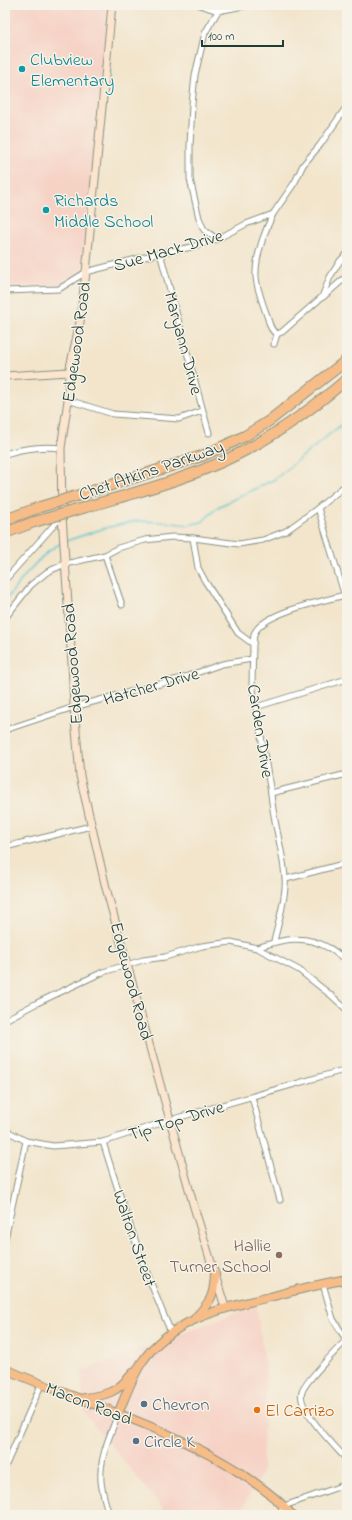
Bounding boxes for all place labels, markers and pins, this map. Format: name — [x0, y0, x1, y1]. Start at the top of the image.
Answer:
place label: Clubview Elementary — [30, 48, 114, 95]
marker: Clubview Elementary — [17, 64, 27, 74]
place label: Richards Middle School — [54, 189, 153, 236]
marker: Richards Middle School — [41, 205, 51, 215]
place label: Hallie Turner School — [170, 1234, 272, 1281]
marker: Hallie Turner School — [274, 1250, 284, 1260]
place label: Chevron — [152, 1393, 209, 1419]
marker: Chevron — [139, 1399, 149, 1409]
place label: El Carrizo — [265, 1399, 334, 1425]
marker: El Carrizo — [252, 1405, 262, 1415]
place label: Circle K — [144, 1430, 195, 1456]
marker: Circle K — [131, 1436, 141, 1446]

